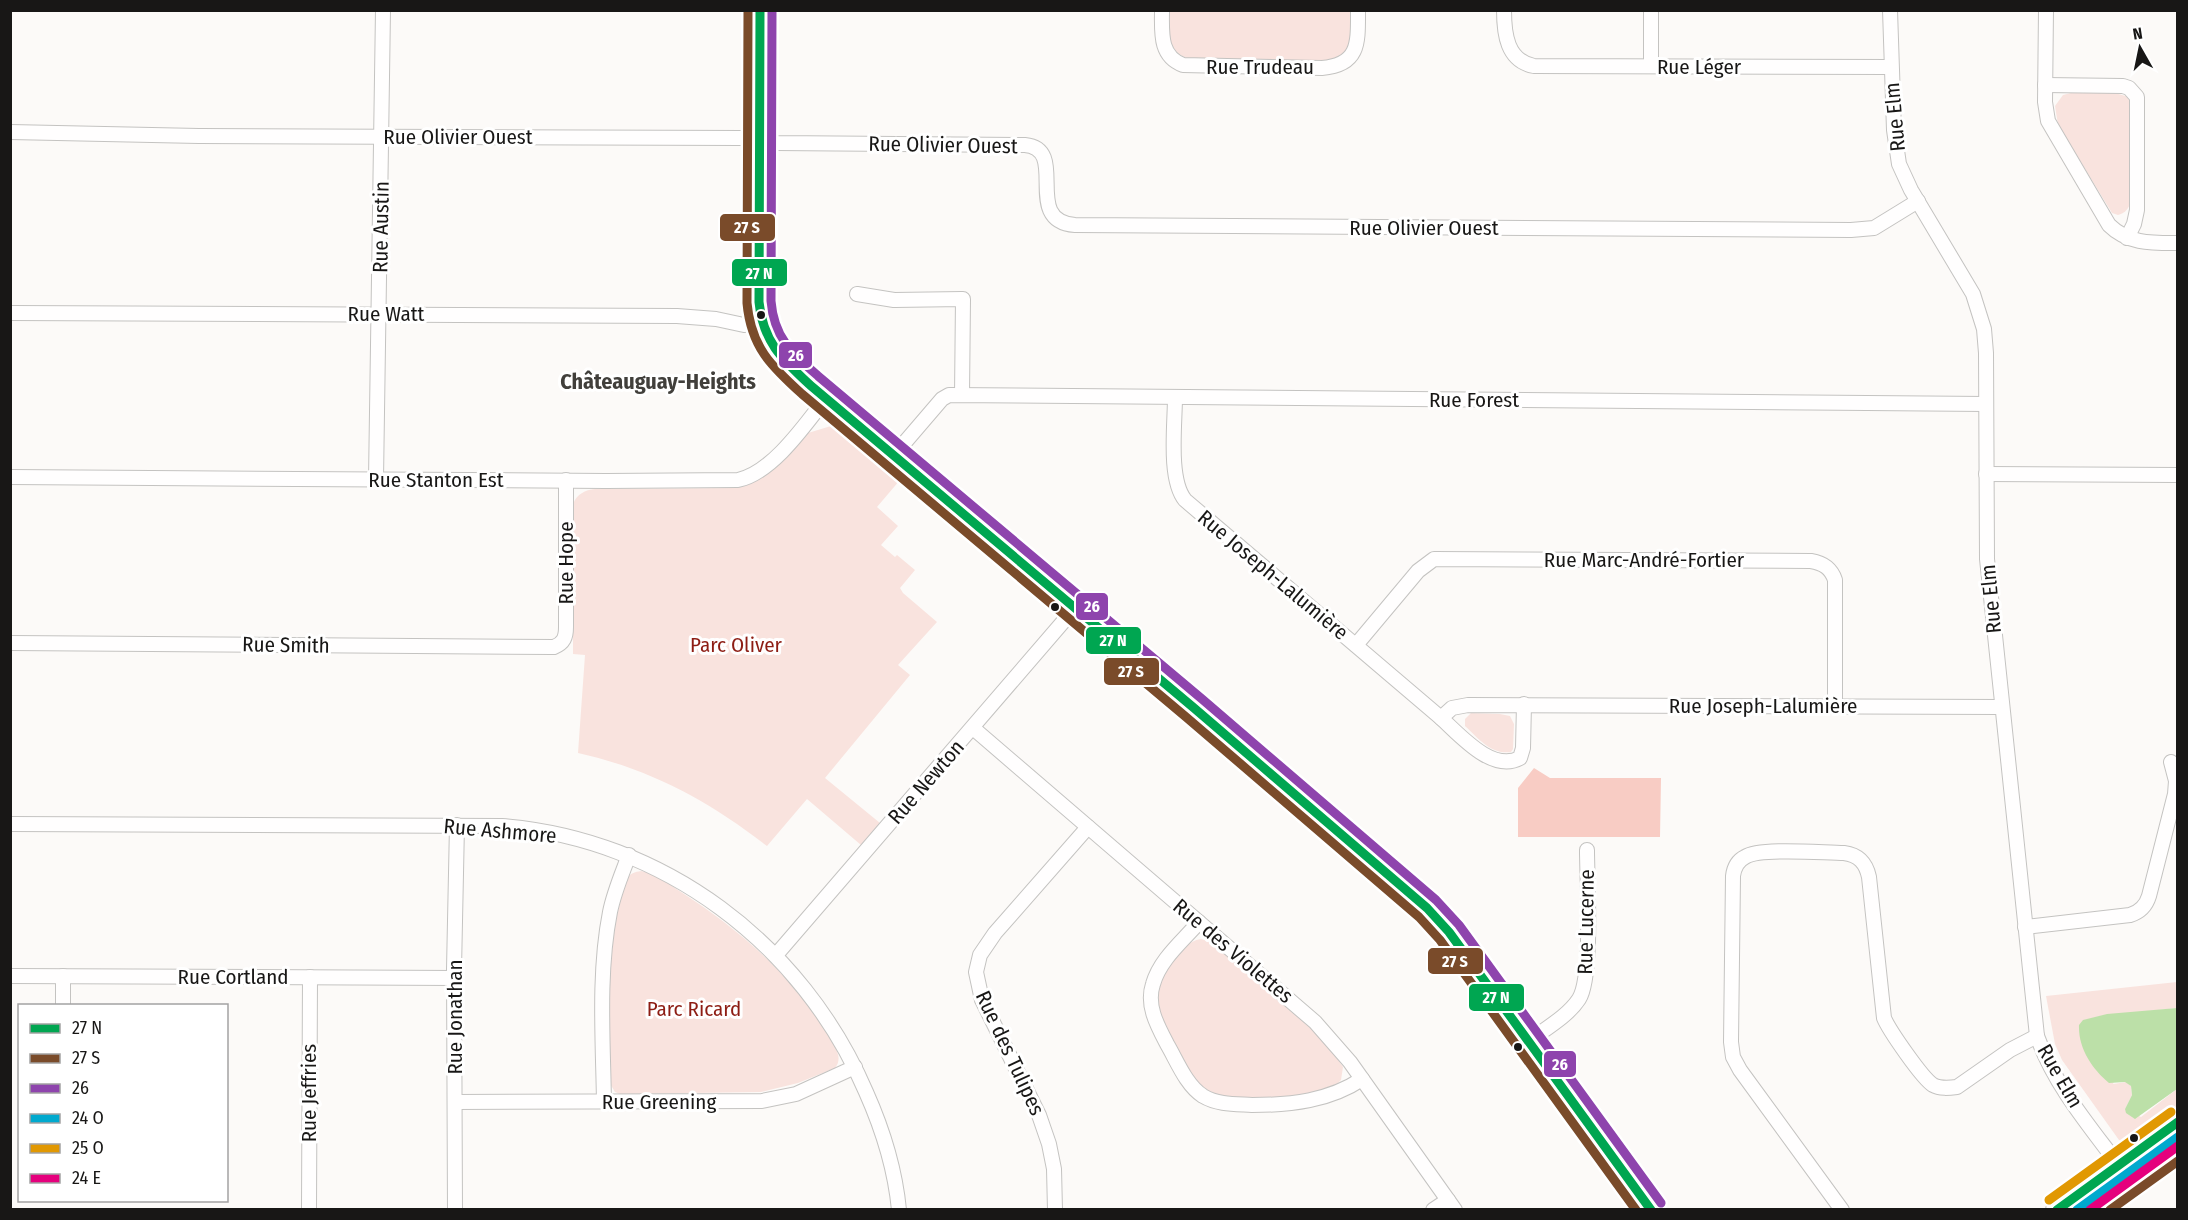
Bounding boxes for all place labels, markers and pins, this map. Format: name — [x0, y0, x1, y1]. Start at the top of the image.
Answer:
unlabelled marker — [755, 309, 767, 321]
unlabelled marker — [1049, 601, 1061, 613]
unlabelled marker — [1512, 1041, 1524, 1053]
unlabelled marker — [2128, 1132, 2140, 1144]

